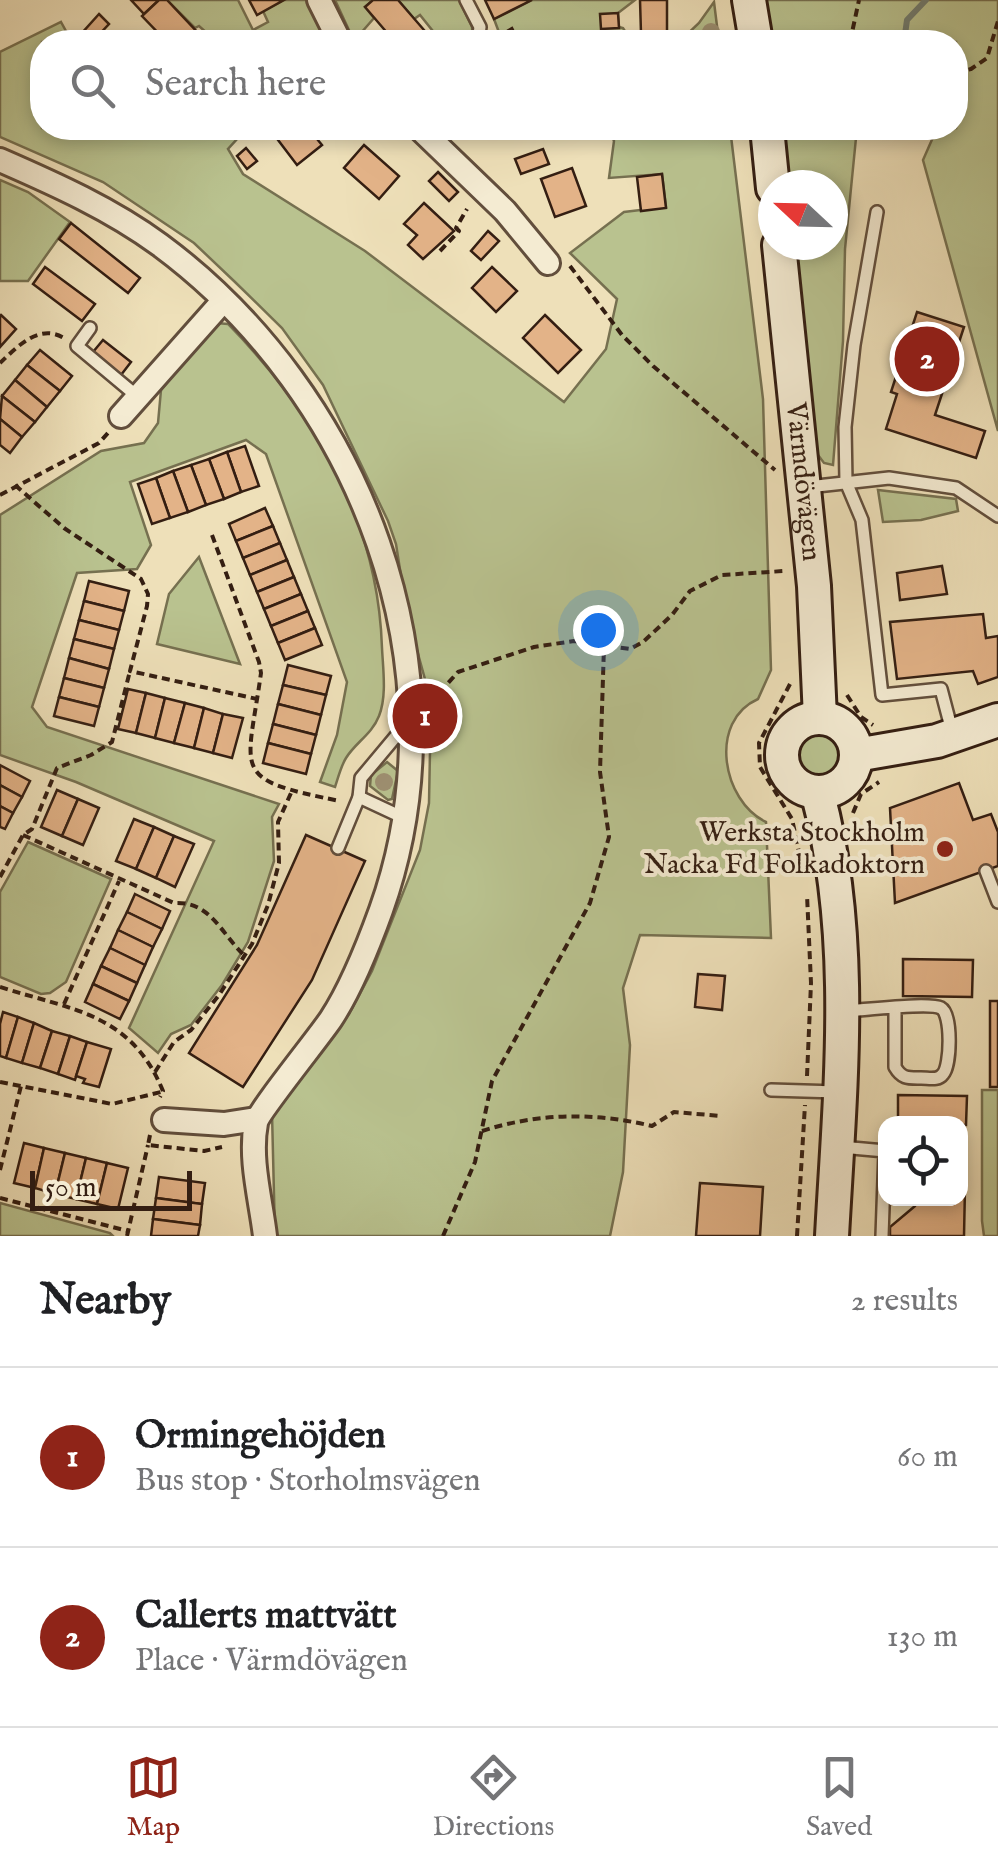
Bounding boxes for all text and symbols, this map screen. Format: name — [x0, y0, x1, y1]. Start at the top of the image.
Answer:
search box — [30, 30, 968, 140]
icon: search — [65, 58, 120, 113]
text: Search here — [145, 61, 326, 109]
north arrow — [758, 170, 848, 260]
pin: 2 — [894, 322, 960, 396]
street label: Värmdövägen — [778, 400, 829, 563]
your location — [573, 605, 624, 656]
pin: 1 — [392, 678, 458, 754]
place label: Werksta Stockholm Nacka Fd Folkadoktorn — [644, 816, 925, 883]
marker: Werksta Stockholm Nacka Fd Folkadoktorn — [934, 838, 956, 860]
map controls — [878, 1116, 968, 1206]
button: locate — [878, 1116, 968, 1206]
scale bar — [30, 1166, 192, 1210]
text: 50 m — [45, 1171, 97, 1206]
text: Nearby — [40, 1275, 171, 1328]
text: 2 results — [851, 1281, 958, 1322]
text: Ormingehöjden — [135, 1413, 386, 1461]
text: 1 — [67, 1437, 78, 1478]
text: 60 m — [897, 1437, 958, 1478]
text: Bus stop · Storholmsvägen — [135, 1461, 481, 1502]
text: Callerts mattvätt — [135, 1593, 396, 1641]
text: 2 — [65, 1617, 80, 1658]
text: 130 m — [887, 1617, 958, 1658]
text: Place · Värmdövägen — [135, 1641, 408, 1682]
tab: Map — [126, 1750, 181, 1845]
tab: Directions — [432, 1750, 554, 1845]
tab: Saved — [806, 1750, 872, 1845]

